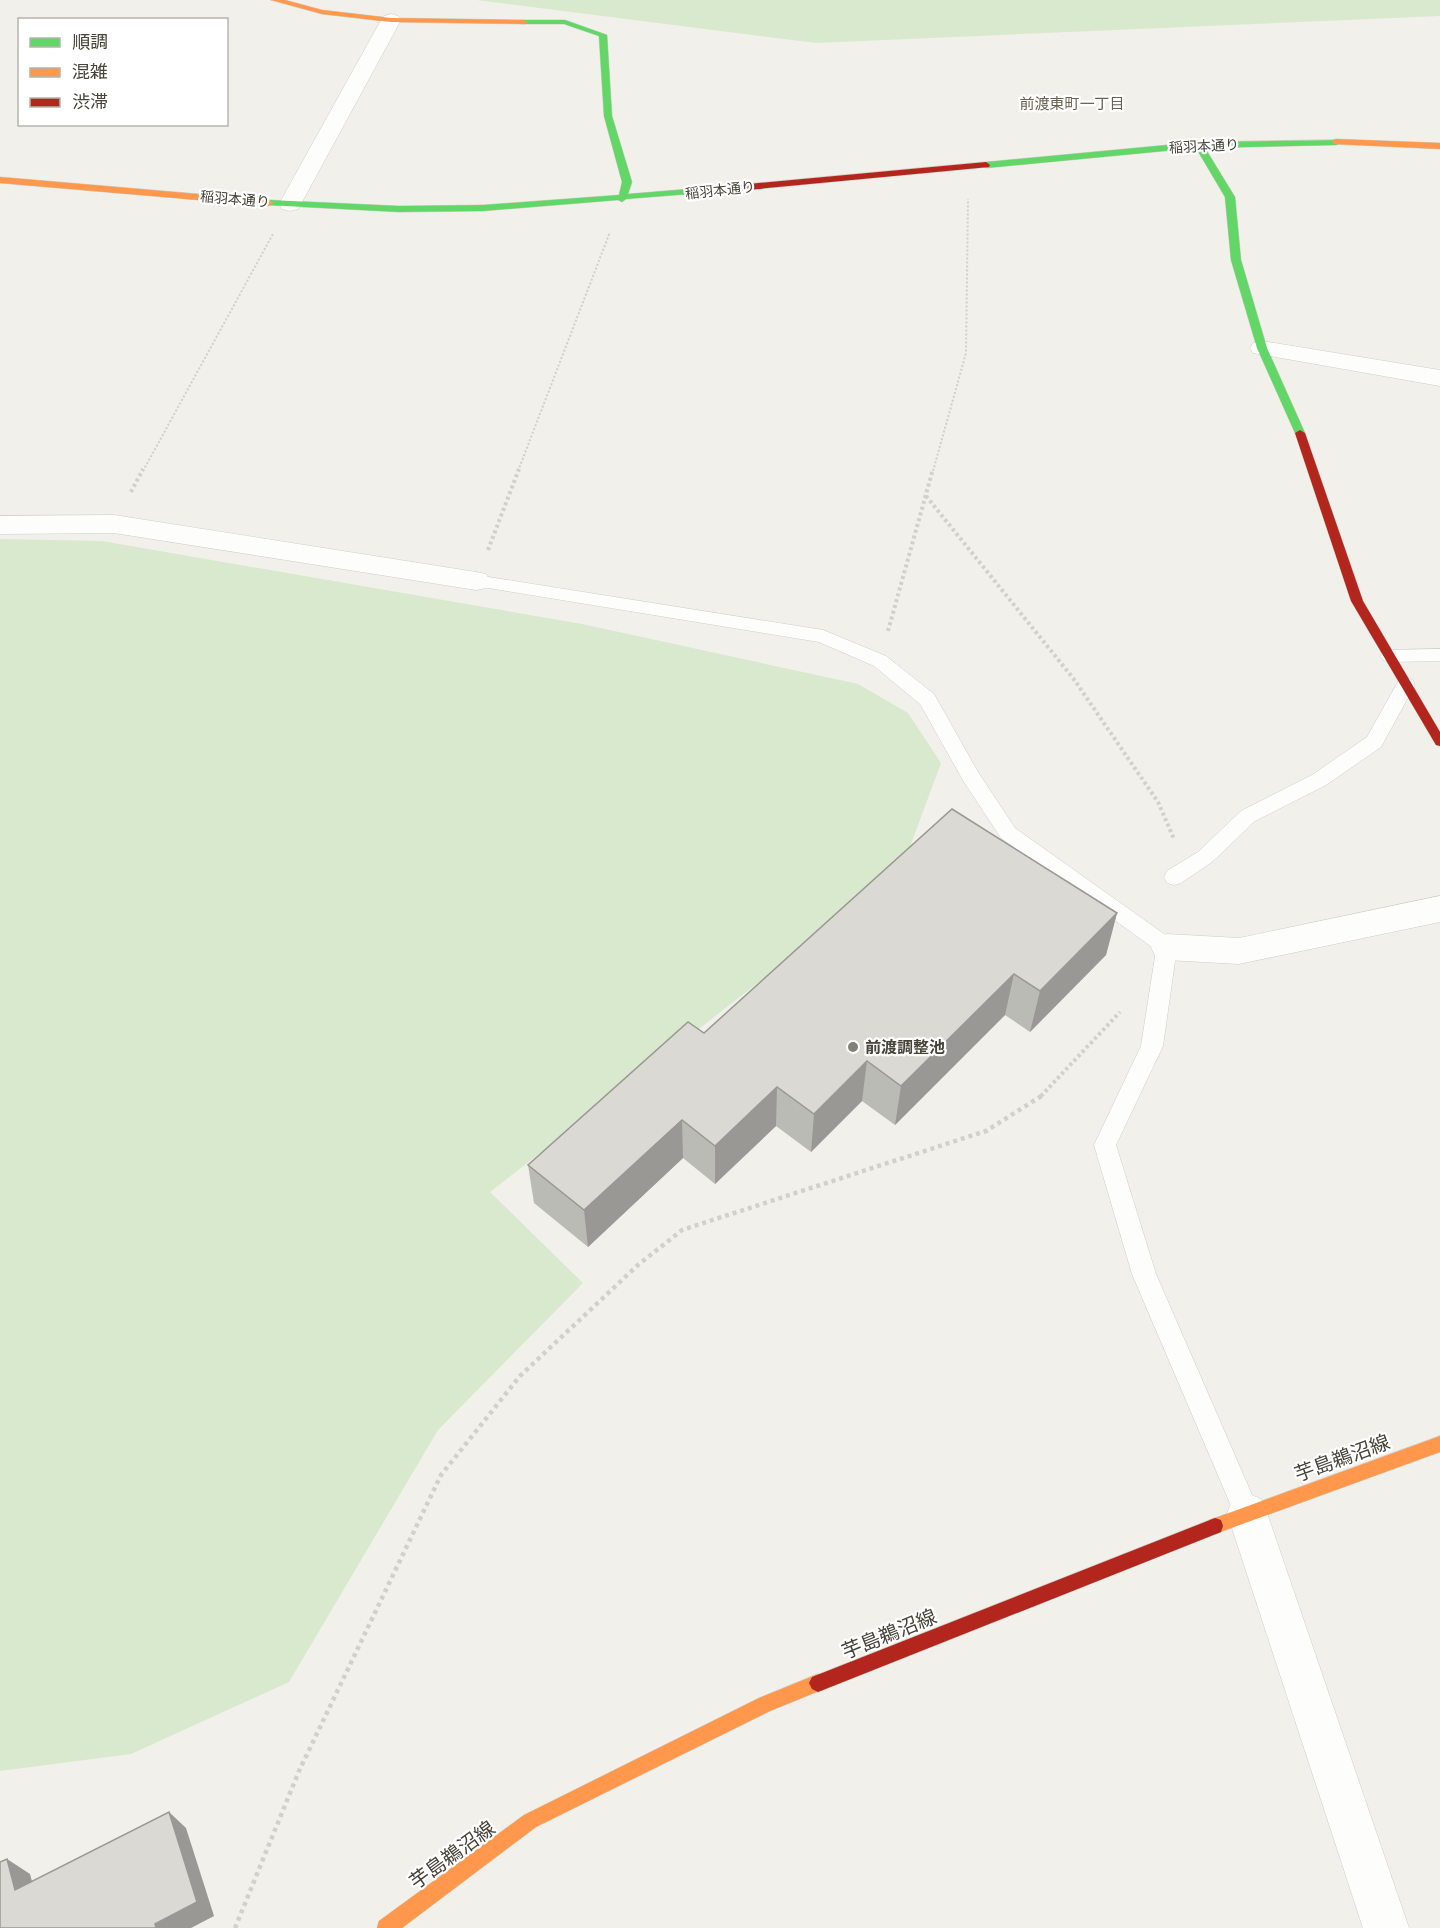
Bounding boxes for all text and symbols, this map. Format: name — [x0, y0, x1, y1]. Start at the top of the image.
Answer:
legend — [18, 18, 228, 126]
text: 順調 — [72, 29, 108, 53]
text: 混雑 — [72, 59, 108, 83]
text: 渋滞 — [72, 89, 108, 113]
district label: 前渡東町一丁目 — [1019, 93, 1125, 113]
street label: 稲羽本通り — [1169, 134, 1239, 157]
street label: 稲羽本通り — [684, 176, 756, 203]
street label: 稲羽本通り — [199, 186, 271, 211]
place label: 前渡調整池 — [865, 1036, 945, 1058]
marker: 前渡調整池 — [846, 1040, 860, 1054]
street label: 芋島鵜沼線 — [1290, 1428, 1393, 1487]
street label: 芋島鵜沼線 — [837, 1602, 940, 1665]
street label: 芋島鵜沼線 — [403, 1814, 500, 1895]

